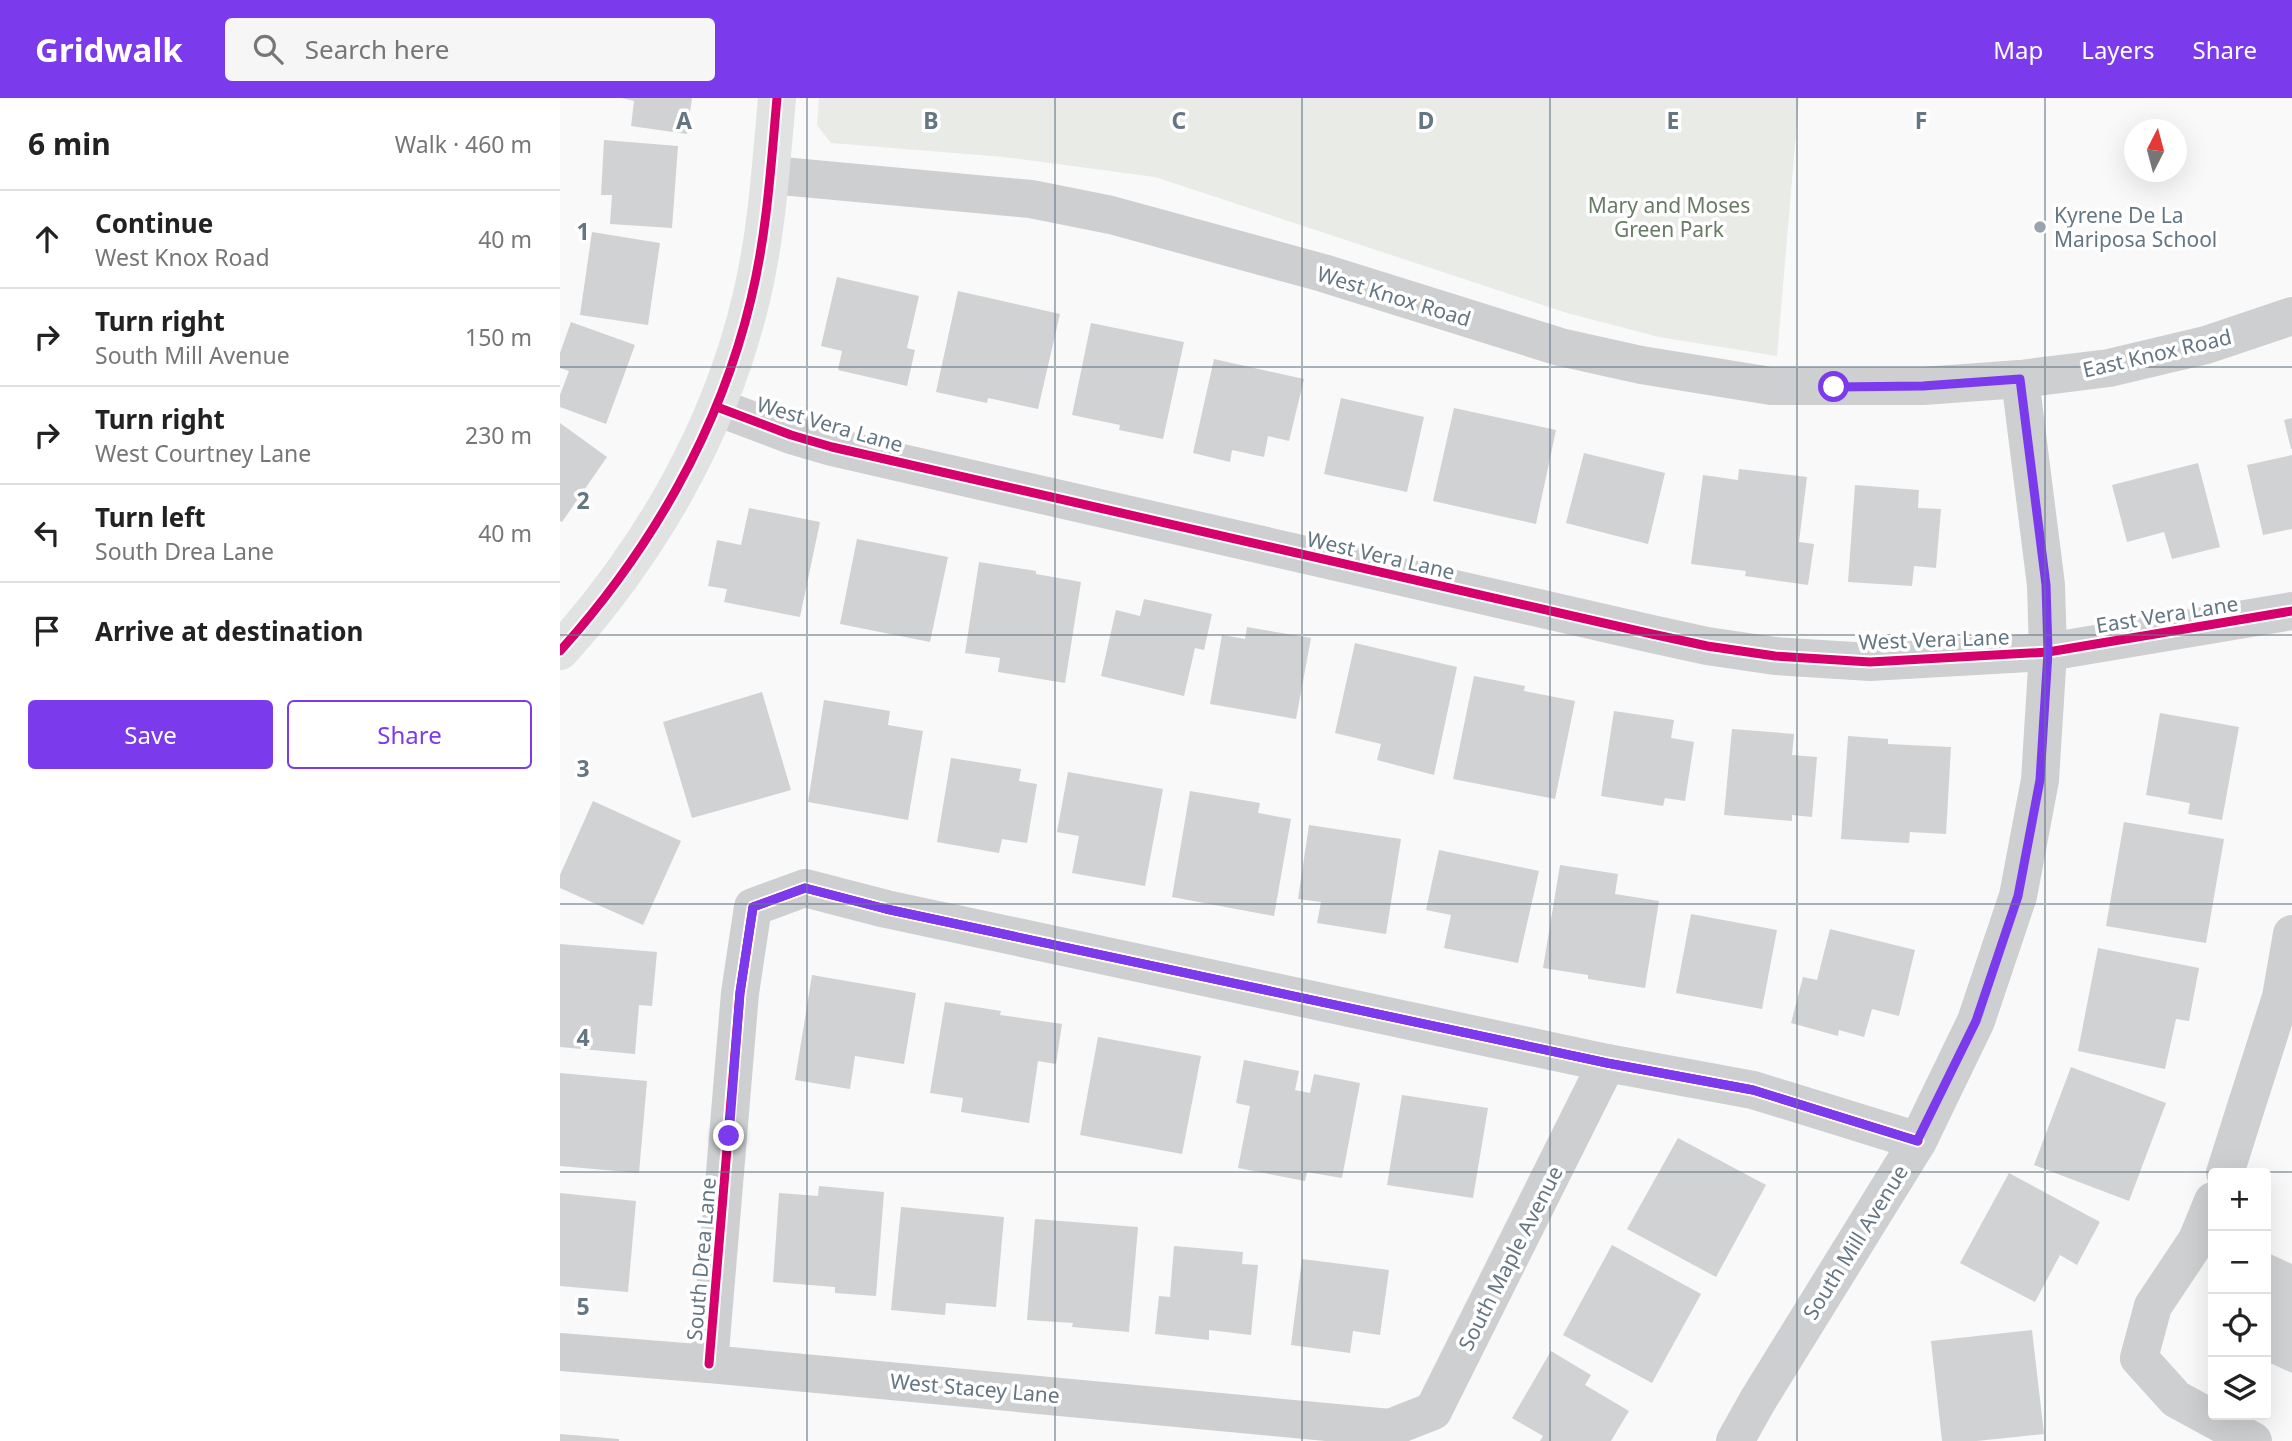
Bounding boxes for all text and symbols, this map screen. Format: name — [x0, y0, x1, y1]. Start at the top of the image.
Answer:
search box — [225, 18, 715, 81]
text: Gridwalk — [35, 27, 183, 72]
icon: search — [249, 30, 287, 68]
text: Search here — [305, 31, 449, 67]
text: Map — [1993, 33, 2043, 66]
text: Layers — [2081, 33, 2155, 66]
text: Share — [2193, 33, 2257, 66]
text: A — [676, 104, 692, 136]
text: B — [923, 104, 939, 136]
text: C — [1172, 104, 1187, 136]
text: D — [1418, 104, 1434, 136]
text: E — [1667, 104, 1679, 136]
text: F — [1915, 104, 1927, 136]
north arrow — [2124, 119, 2187, 182]
text: 6 min — [28, 123, 111, 164]
text: Walk · 460 m — [395, 128, 532, 160]
park label: Mary and Moses Green Park — [1588, 191, 1750, 243]
place label: Kyrene De La Mariposa School — [2054, 201, 2217, 253]
text: Continue — [95, 205, 213, 241]
text: 1 — [576, 215, 590, 247]
marker: Kyrene De La Mariposa School — [2032, 219, 2048, 235]
icon: ahead — [28, 220, 66, 258]
text: 40 m — [478, 223, 532, 255]
text: West Knox Road — [95, 241, 270, 273]
street label: West Knox Road — [1314, 259, 1474, 333]
text: Turn right — [95, 303, 225, 339]
icon: right — [28, 318, 66, 356]
text: 150 m — [465, 321, 532, 353]
street label: East Knox Road — [2080, 322, 2234, 384]
text: South Mill Avenue — [95, 339, 290, 371]
route start — [1818, 371, 1849, 402]
street label: West Vera Lane — [753, 390, 907, 458]
text: Turn right — [95, 401, 225, 437]
icon: right — [28, 416, 66, 454]
text: 230 m — [465, 419, 532, 451]
text: West Courtney Lane — [95, 437, 311, 469]
text: 2 — [576, 484, 590, 516]
text: Turn left — [95, 499, 206, 535]
icon: left — [28, 514, 66, 552]
text: 40 m — [478, 517, 532, 549]
street label: West Vera Lane — [1304, 524, 1458, 586]
text: South Drea Lane — [95, 535, 274, 567]
street label: East Vera Lane — [2094, 589, 2240, 639]
icon: arrive — [28, 612, 66, 650]
text: Arrive at destination — [95, 613, 364, 649]
street label: West Vera Lane — [1858, 622, 2010, 656]
button: Save — [28, 700, 273, 769]
button: Share — [287, 700, 532, 769]
text: 3 — [576, 752, 590, 784]
text: 4 — [576, 1021, 590, 1053]
route end — [713, 1120, 744, 1151]
street label: South Mill Avenue — [1796, 1159, 1914, 1325]
street label: South Maple Avenue — [1451, 1161, 1569, 1355]
map controls — [2208, 1168, 2271, 1420]
button: + — [2208, 1168, 2271, 1231]
street label: South Drea Lane — [680, 1176, 722, 1342]
button: − — [2208, 1231, 2271, 1294]
text: 5 — [576, 1290, 590, 1322]
button: locate — [2208, 1294, 2271, 1357]
button: layers — [2208, 1357, 2271, 1420]
street label: West Stacey Lane — [889, 1367, 1061, 1409]

